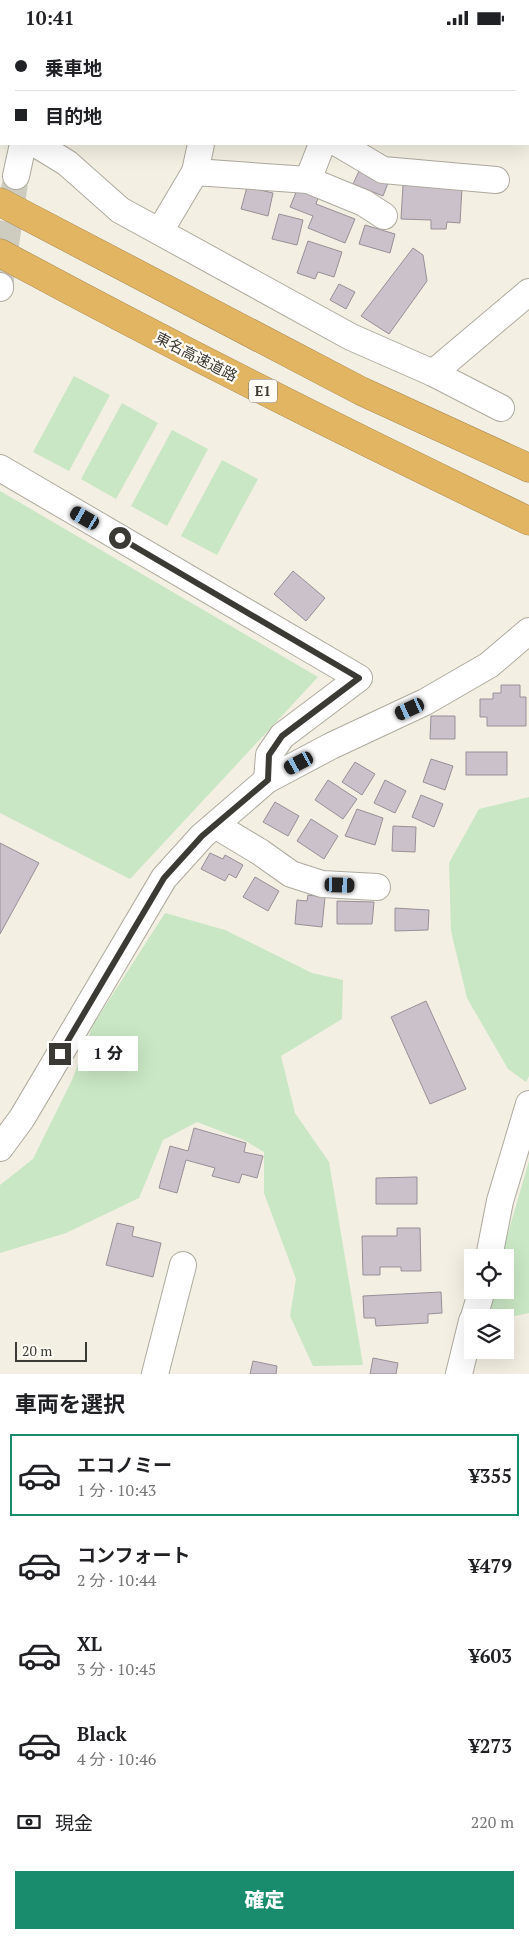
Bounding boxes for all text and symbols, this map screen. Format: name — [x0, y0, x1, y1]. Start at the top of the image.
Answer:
text: 10:41 — [25, 5, 74, 30]
text: 乗車地 — [45, 55, 102, 80]
text: 目的地 — [45, 103, 102, 128]
street label: 東名高速道路 — [152, 327, 241, 385]
road number: E1 — [249, 379, 277, 403]
car — [68, 504, 101, 532]
route start — [109, 527, 131, 549]
car — [393, 696, 426, 722]
car — [282, 749, 315, 777]
car — [324, 877, 355, 893]
callout: 1 分 — [78, 1037, 138, 1071]
text: 1 分 — [93, 1042, 123, 1064]
route end — [49, 1043, 71, 1065]
map controls — [464, 1249, 514, 1359]
button: locate — [464, 1249, 514, 1299]
button: layers — [464, 1309, 514, 1359]
scale bar — [15, 1339, 88, 1362]
text: 20 m — [22, 1341, 52, 1360]
text: 車両を選択 — [15, 1389, 125, 1418]
text: エコノミー — [77, 1452, 172, 1477]
icon: car — [17, 1453, 62, 1498]
text: ¥355 — [469, 1463, 512, 1488]
text: 1 分 · 10:43 — [77, 1479, 156, 1501]
text: コンフォート — [77, 1542, 190, 1567]
icon: car — [17, 1543, 62, 1588]
text: ¥479 — [469, 1553, 512, 1578]
text: 2 分 · 10:44 — [77, 1569, 156, 1591]
text: XL — [77, 1631, 102, 1656]
icon: car — [17, 1633, 62, 1678]
text: ¥603 — [469, 1643, 512, 1668]
text: 3 分 · 10:45 — [77, 1658, 156, 1680]
text: Black — [77, 1721, 127, 1746]
icon: car — [17, 1723, 62, 1768]
text: ¥273 — [469, 1733, 512, 1758]
text: 4 分 · 10:46 — [77, 1748, 156, 1770]
icon: cash — [15, 1808, 43, 1836]
text: 現金 — [55, 1810, 93, 1835]
text: 220 m — [471, 1811, 514, 1833]
button: 確定 — [15, 1871, 514, 1929]

